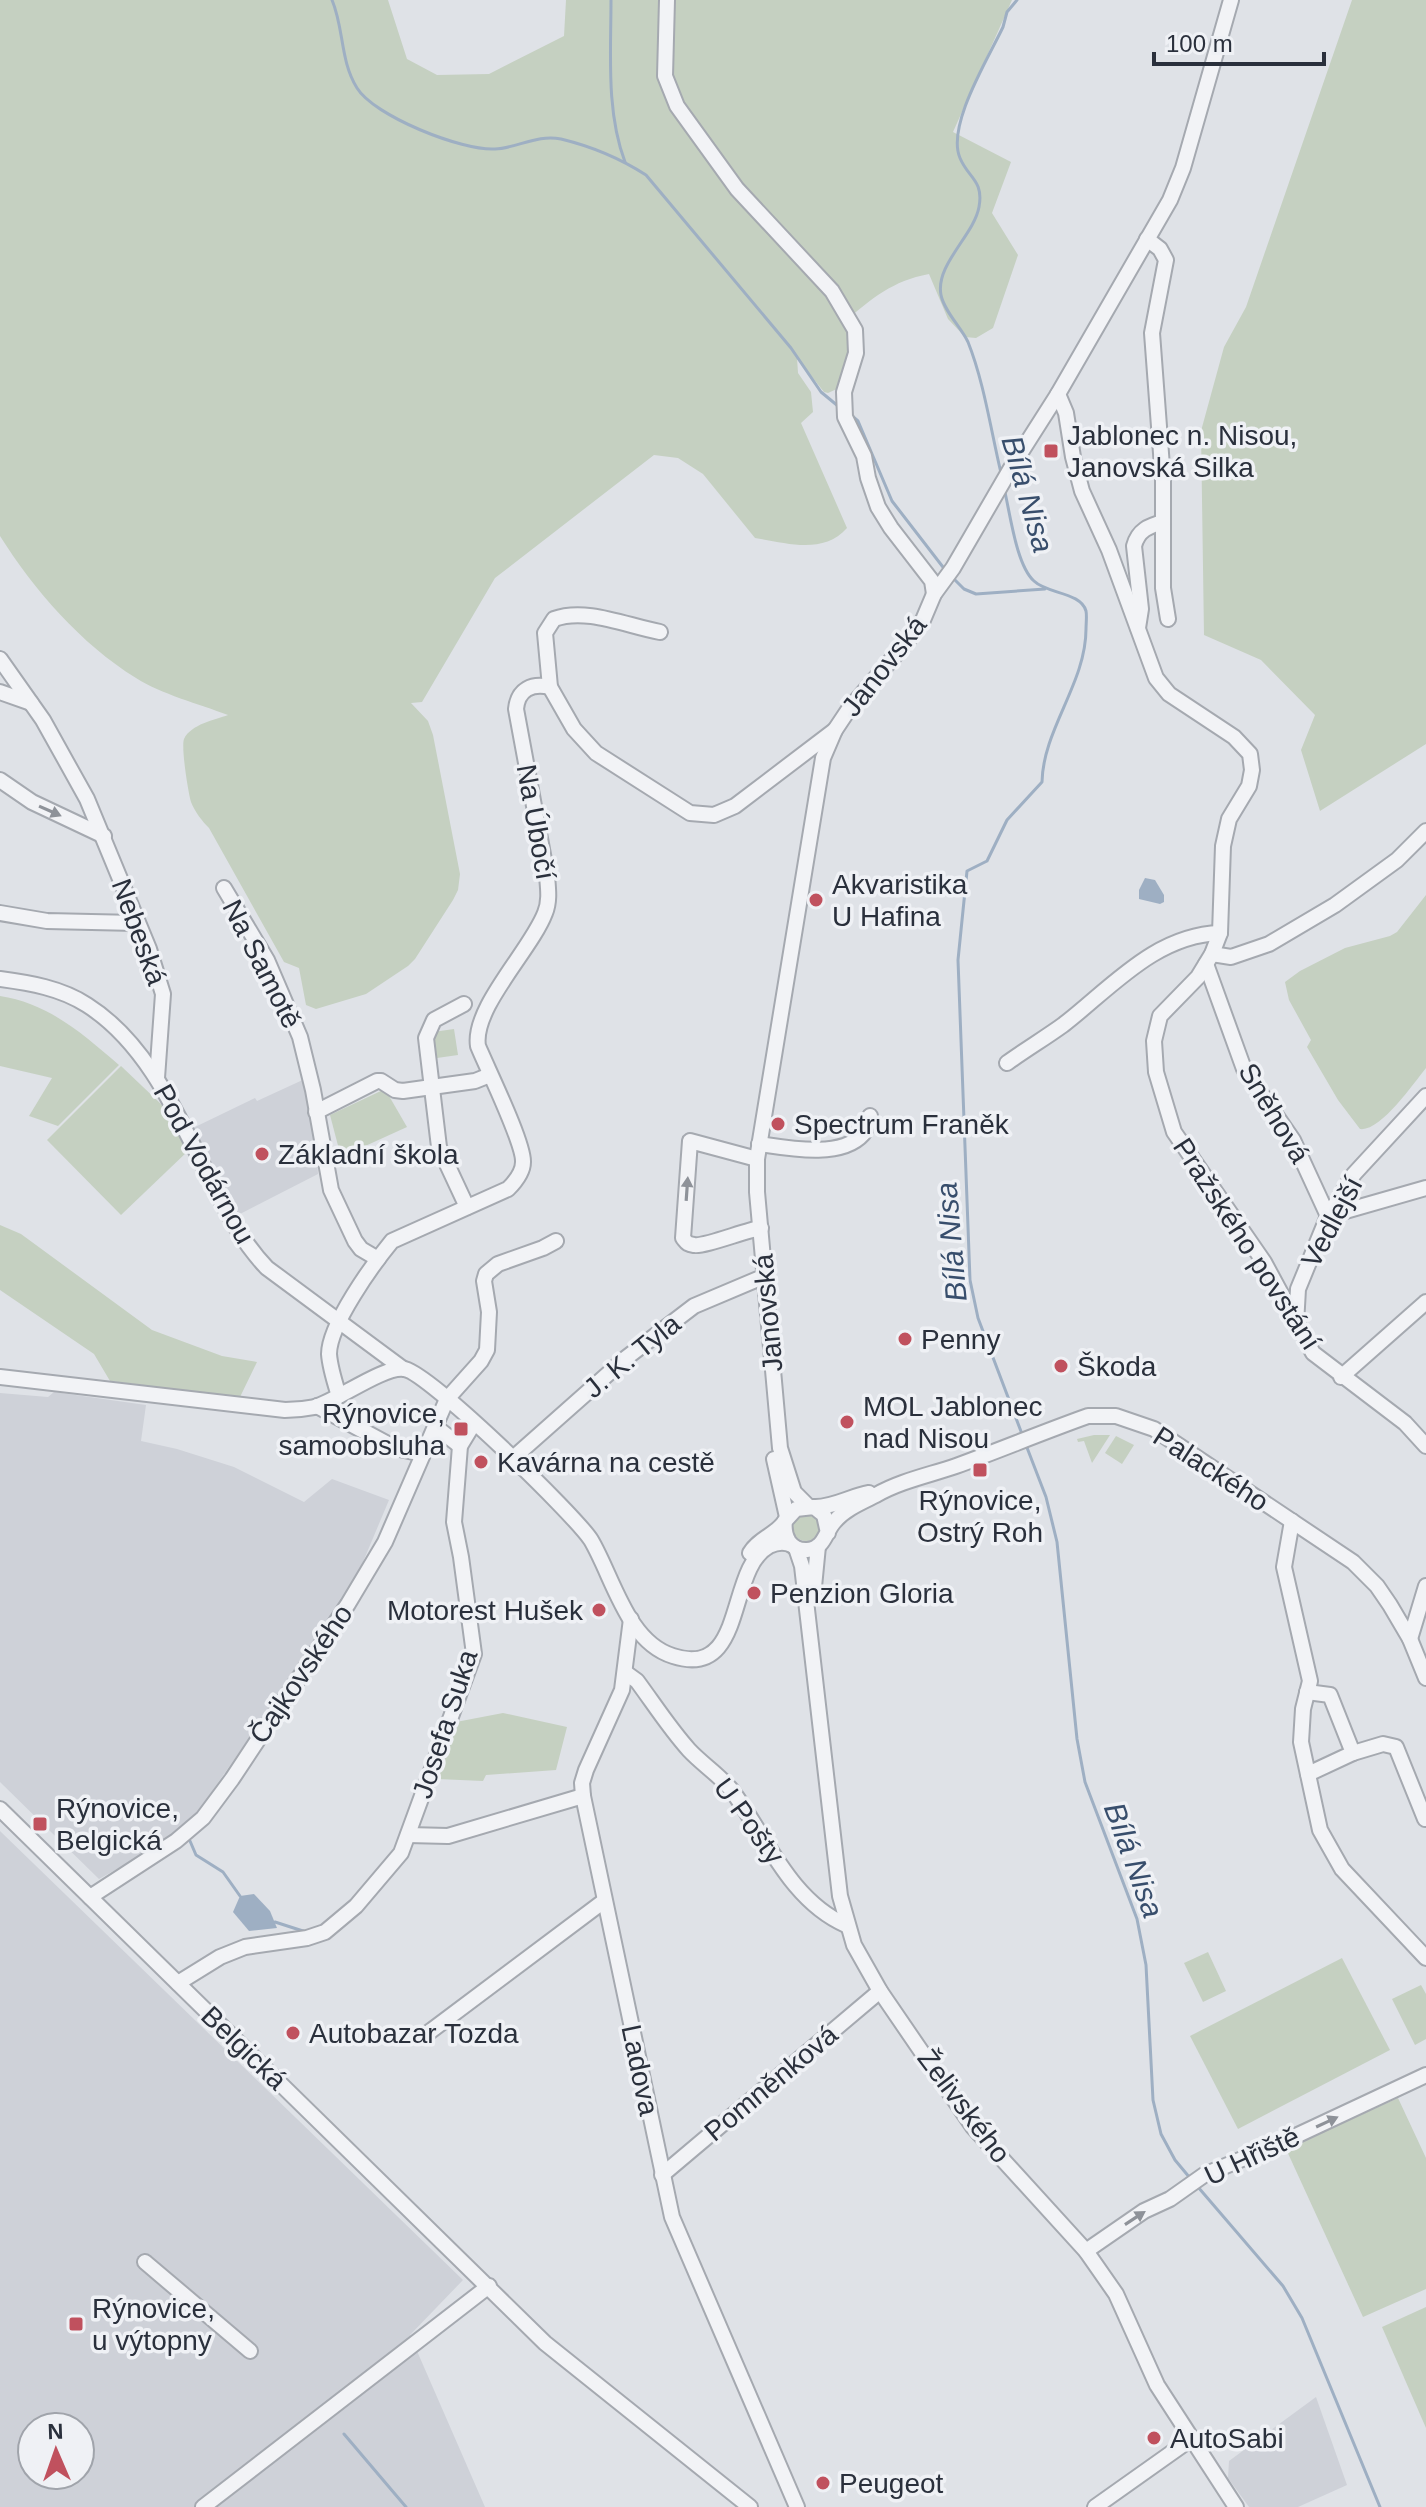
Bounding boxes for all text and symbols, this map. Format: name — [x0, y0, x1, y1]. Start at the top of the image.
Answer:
scale bar — [1154, 16, 1324, 66]
text: 100 m — [1166, 30, 1233, 57]
place label: Jablonec n. Nisou, Janovská Silka — [1067, 420, 1297, 483]
water label: Bílá Nisa — [996, 432, 1060, 556]
marker: Jablonec n. Nisou, Janovská Silka — [1042, 442, 1060, 460]
street label: Janovská — [835, 610, 933, 722]
street label: Na Úbočí — [511, 762, 561, 882]
one-way arrow — [39, 804, 62, 817]
place label: Akvaristika U Hafina — [832, 869, 968, 932]
street label: Nebeská — [106, 875, 173, 990]
marker: Akvaristika U Hafina — [807, 891, 825, 909]
street label: Na Samotě — [216, 895, 308, 1033]
street label: Sněhová — [1232, 1058, 1316, 1169]
street label: Pod Vodárnou — [147, 1079, 261, 1249]
place label: Spectrum Franěk — [794, 1109, 1010, 1140]
marker: Spectrum Franěk — [769, 1115, 787, 1133]
street label: Pražského povstání — [1167, 1132, 1327, 1356]
place label: Základní škola — [278, 1139, 459, 1170]
marker: Základní škola — [253, 1145, 271, 1163]
street label: Vedlejší — [1295, 1171, 1369, 1273]
one-way arrow — [681, 1177, 694, 1202]
water label: Bílá Nisa — [929, 1181, 973, 1303]
street label: Janovská — [747, 1252, 789, 1373]
street label: J. K. Tyla — [578, 1308, 687, 1404]
place label: Penny — [921, 1324, 1000, 1355]
marker: Penny — [896, 1330, 914, 1348]
place label: Škoda — [1077, 1351, 1157, 1382]
marker: Škoda — [1052, 1357, 1070, 1375]
place label: MOL Jablonec nad Nisou — [863, 1391, 1043, 1454]
place label: Rýnovice, samoobsluha — [278, 1398, 445, 1461]
marker: MOL Jablonec nad Nisou — [838, 1413, 856, 1431]
marker: Rýnovice, samoobsluha — [452, 1420, 470, 1438]
street label: Palackého — [1148, 1420, 1274, 1518]
place label: Kavárna na cestě — [497, 1447, 715, 1478]
marker: Kavárna na cestě — [472, 1453, 490, 1471]
marker: Rýnovice, Ostrý Roh — [971, 1461, 989, 1479]
place label: Rýnovice, Ostrý Roh — [917, 1485, 1043, 1548]
place label: Penzion Gloria — [770, 1578, 954, 1609]
marker: Penzion Gloria — [745, 1584, 763, 1602]
place label: Motorest Hušek — [387, 1595, 584, 1626]
street label: Čajkovského — [243, 1599, 359, 1749]
marker: Motorest Hušek — [590, 1601, 608, 1619]
street label: Josefa Suka — [406, 1646, 484, 1802]
street label: U Pošty — [708, 1772, 790, 1870]
place label: Rýnovice, Belgická — [56, 1793, 179, 1856]
water label: Bílá Nisa — [1098, 1798, 1170, 1922]
marker: Rýnovice, Belgická — [31, 1815, 49, 1833]
street label: Belgická — [195, 2000, 293, 2096]
place label: Autobazar Tozda — [309, 2018, 519, 2049]
street label: Pomněnková — [698, 2018, 844, 2147]
street label: Ladova — [615, 2022, 665, 2119]
marker: Autobazar Tozda — [284, 2024, 302, 2042]
street label: Želivského — [911, 2043, 1017, 2169]
one-way arrow — [1315, 2115, 1338, 2129]
street label: U Hřiště — [1200, 2121, 1304, 2191]
one-way arrow — [1125, 2210, 1146, 2225]
place label: Rýnovice, u výtopny — [92, 2293, 215, 2356]
marker: Rýnovice, u výtopny — [67, 2315, 85, 2333]
north arrow — [16, 2411, 96, 2491]
text: N — [47, 2419, 64, 2444]
place label: AutoSabi — [1170, 2423, 1284, 2454]
marker: AutoSabi — [1145, 2429, 1163, 2447]
place label: Peugeot — [839, 2468, 944, 2499]
marker: Peugeot — [814, 2474, 832, 2492]

